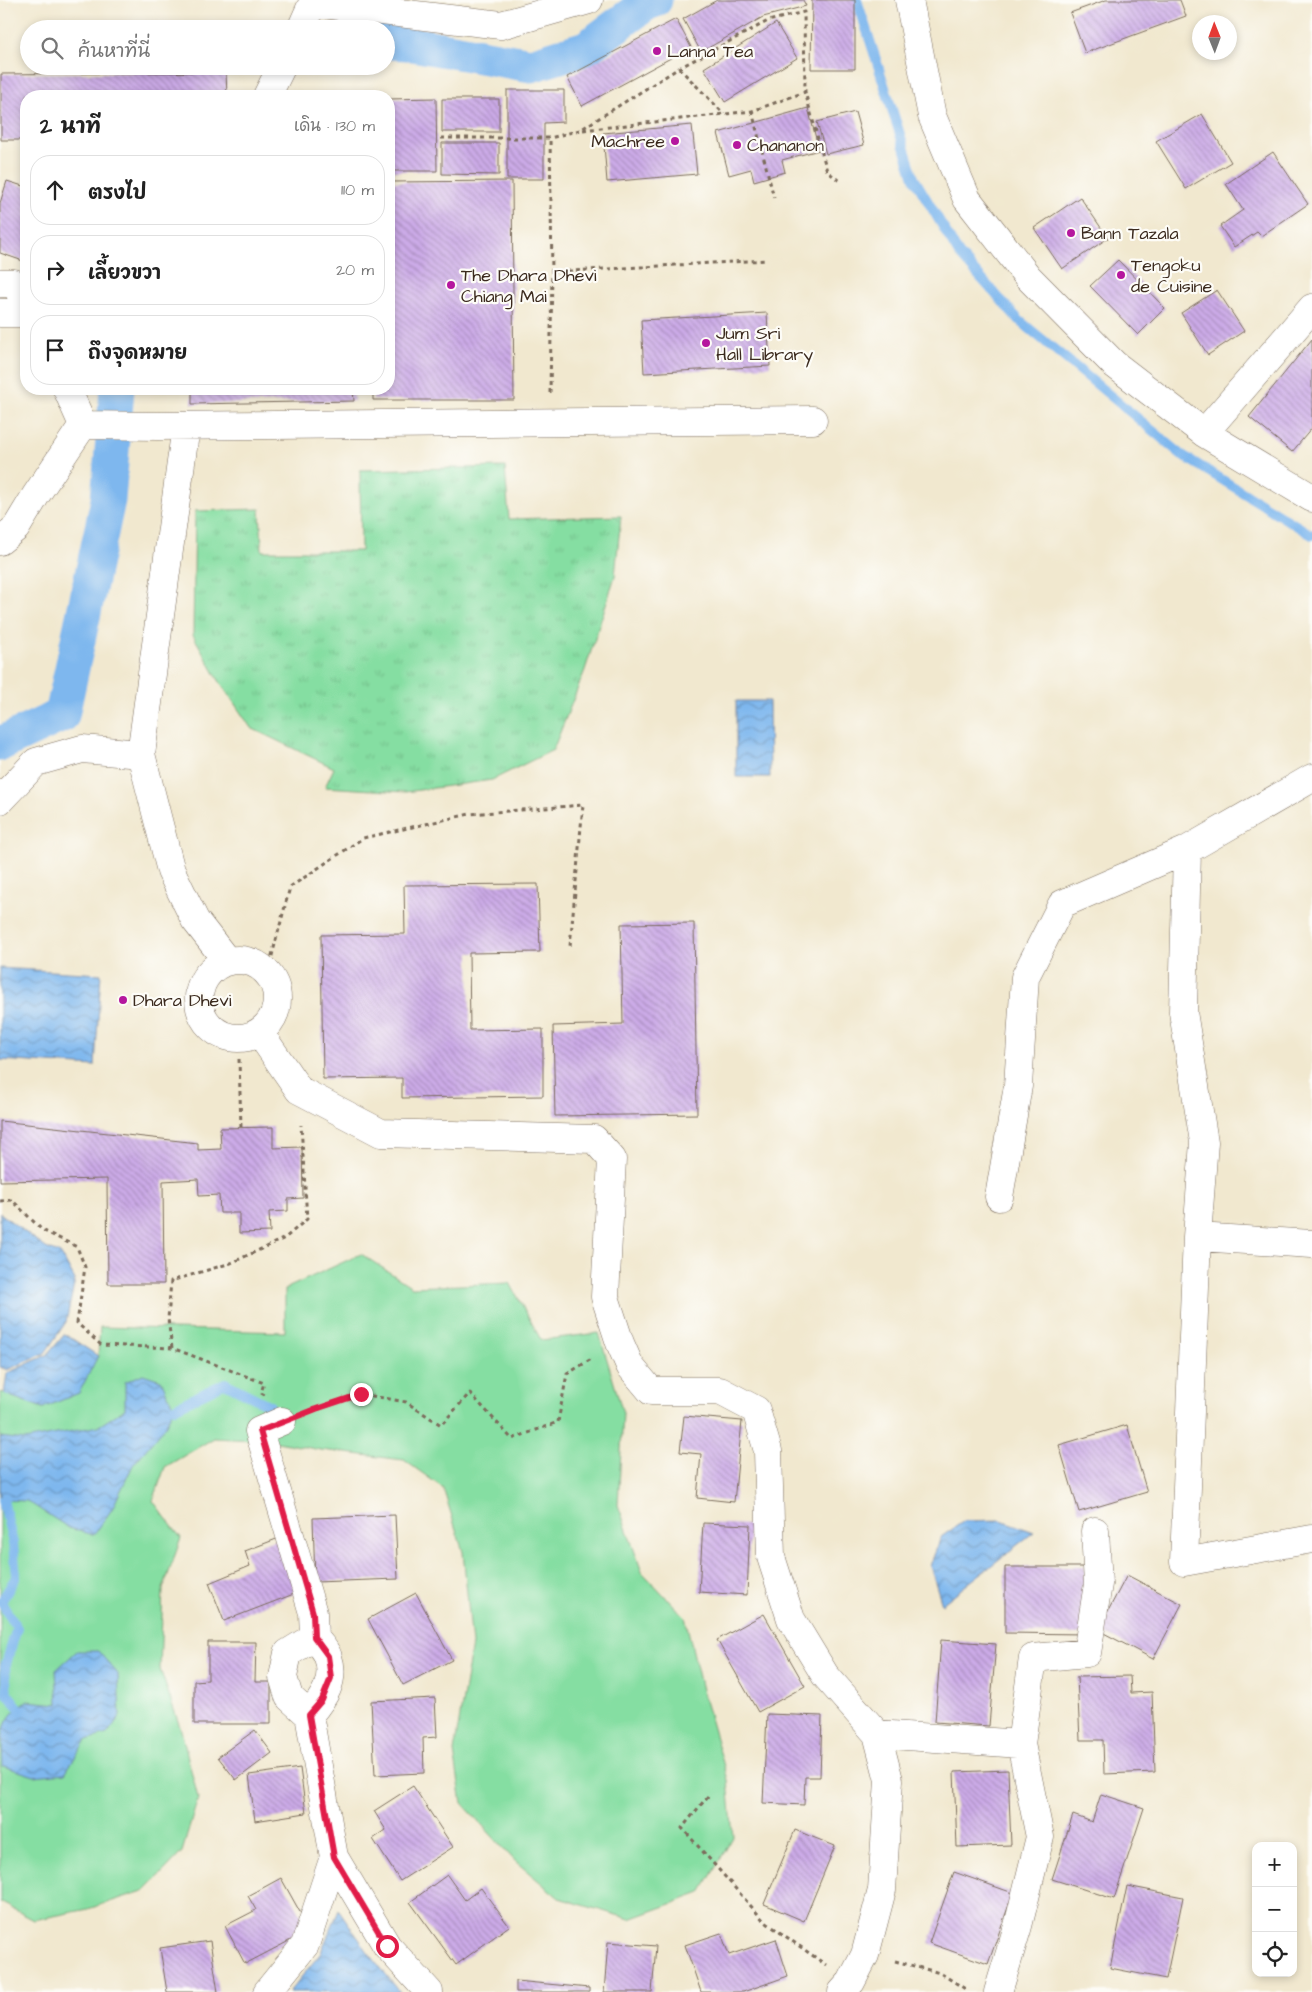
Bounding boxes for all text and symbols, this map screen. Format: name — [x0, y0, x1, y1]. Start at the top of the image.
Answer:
north arrow — [1192, 15, 1237, 60]
search box — [20, 20, 395, 75]
icon: search — [38, 34, 66, 62]
text: ค้นหาที่นี่ — [78, 38, 150, 65]
place label: Lanna Tea — [667, 39, 753, 64]
marker: Lanna Tea — [651, 45, 663, 57]
text: 2 นาที — [40, 112, 101, 141]
text: เดิน · 130 m — [294, 115, 375, 137]
place label: Machree — [591, 129, 665, 154]
place label: Chananon — [747, 133, 824, 158]
marker: Machree — [669, 135, 681, 147]
marker: Chananon — [731, 139, 743, 151]
icon: ahead — [41, 176, 69, 204]
text: 110 m — [341, 179, 374, 201]
text: ตรงไป — [88, 180, 146, 207]
place label: Bann Tazala — [1081, 221, 1179, 246]
marker: Bann Tazala — [1065, 227, 1077, 239]
place label: Tengoku de Cuisine — [1131, 253, 1213, 299]
icon: right — [41, 256, 69, 284]
text: 20 m — [336, 259, 374, 281]
text: เลี้ยวขวา — [88, 260, 161, 287]
place label: The Dhara Dhevi Chiang Mai — [461, 263, 597, 310]
marker: Tengoku de Cuisine — [1115, 269, 1127, 281]
marker: The Dhara Dhevi Chiang Mai — [445, 279, 457, 291]
place label: Jum Sri Hall Library — [716, 321, 813, 368]
icon: arrive — [41, 336, 69, 364]
marker: Jum Sri Hall Library — [700, 337, 712, 349]
text: ถึงจุดหมาย — [88, 340, 187, 367]
place label: Dhara Dhevi — [133, 988, 232, 1013]
marker: Dhara Dhevi — [117, 994, 129, 1006]
route end — [350, 1383, 373, 1406]
map controls — [1252, 1842, 1297, 1977]
button: + — [1252, 1842, 1297, 1887]
button: − — [1252, 1887, 1297, 1932]
button: locate — [1252, 1932, 1297, 1977]
route start — [376, 1935, 399, 1958]

